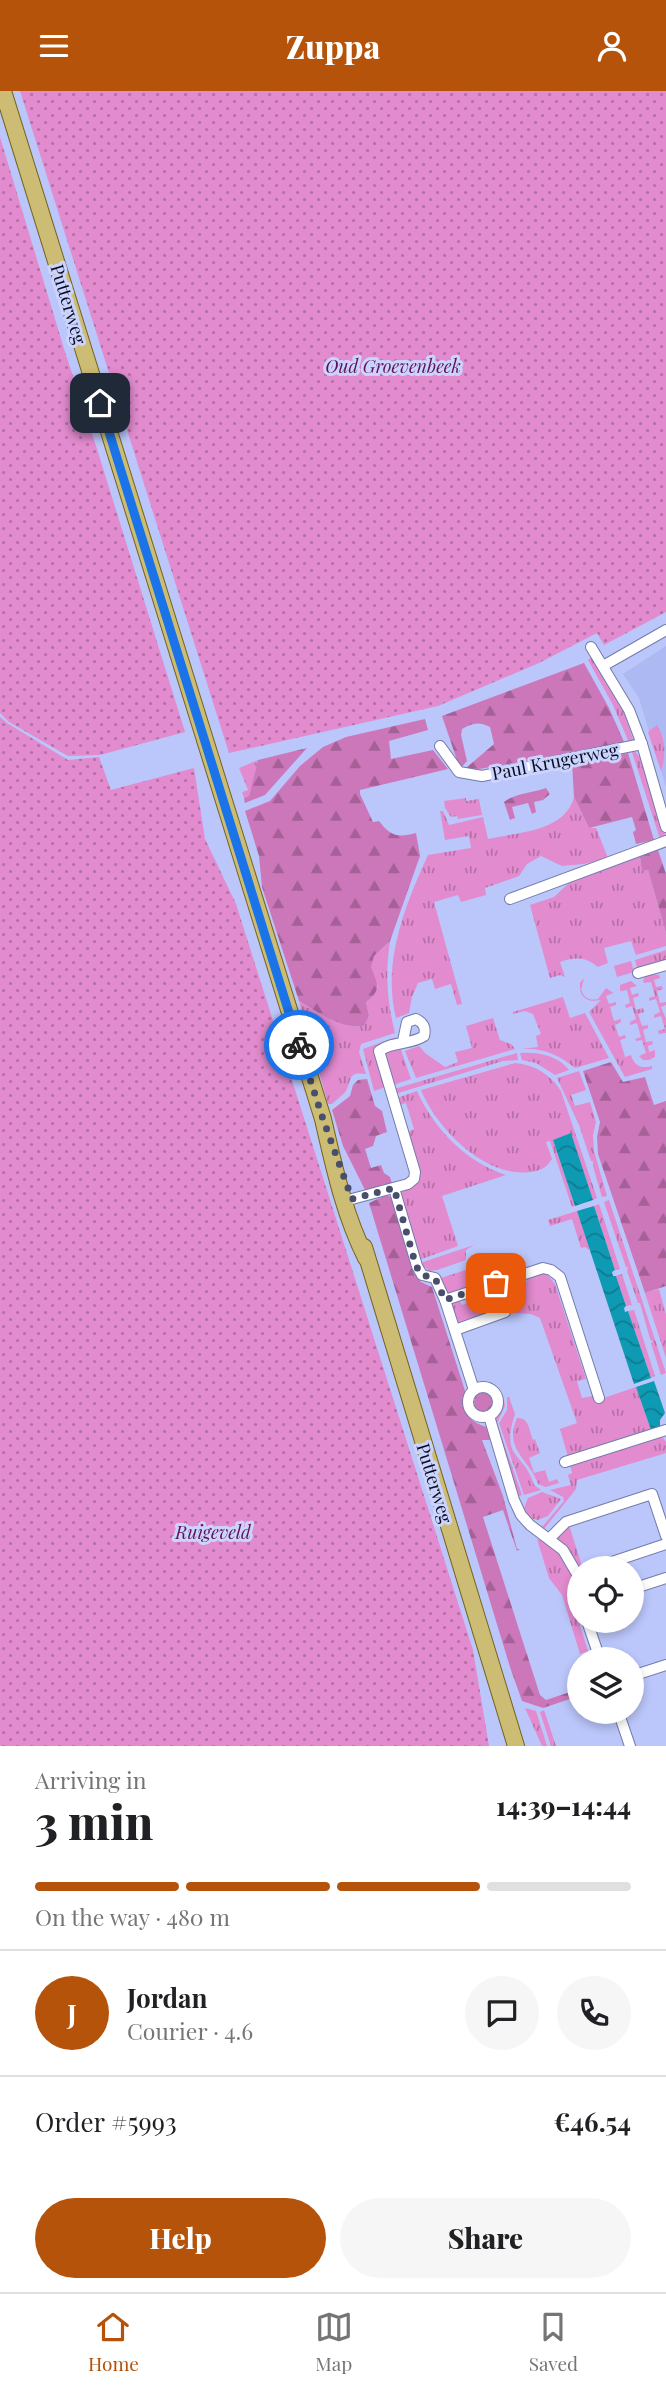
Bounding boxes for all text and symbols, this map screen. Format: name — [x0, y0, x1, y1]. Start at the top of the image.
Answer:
text: Zuppa — [286, 24, 380, 67]
icon: menu — [35, 27, 73, 65]
icon: person — [593, 27, 631, 65]
street label: Putterweg — [45, 261, 93, 347]
park label: Oud Groevenbeek — [325, 354, 461, 378]
pin — [70, 373, 130, 433]
icon: home — [81, 384, 119, 422]
street label: Paul Krugerweg — [490, 737, 621, 785]
courier — [264, 1010, 334, 1080]
icon: bike — [280, 1026, 318, 1064]
pin — [466, 1253, 526, 1313]
icon: bag — [477, 1264, 515, 1302]
street label: Putterweg — [411, 1440, 459, 1526]
park label: Ruigeveld — [174, 1520, 252, 1544]
map controls — [567, 1556, 644, 1724]
button: locate — [567, 1556, 644, 1633]
button: layers — [567, 1647, 644, 1724]
text: Arriving in — [35, 1764, 147, 1795]
text: 14:39–14:44 — [496, 1788, 631, 1823]
text: 3 min — [35, 1790, 153, 1852]
text: On the way · 480 m — [35, 1901, 230, 1932]
button: chat — [465, 1976, 539, 2050]
button: phone — [557, 1976, 631, 2050]
text: Jordan — [127, 1980, 207, 2015]
text: J — [67, 1996, 77, 2031]
text: Courier · 4.6 — [127, 2015, 253, 2046]
text: Order #5993 — [35, 2104, 177, 2139]
text: €46.54 — [554, 2104, 631, 2139]
button: Help — [35, 2198, 326, 2278]
button: Share — [340, 2198, 631, 2278]
tab: Home — [88, 2308, 139, 2376]
tab: Map — [315, 2308, 353, 2376]
tab: Saved — [529, 2308, 578, 2376]

